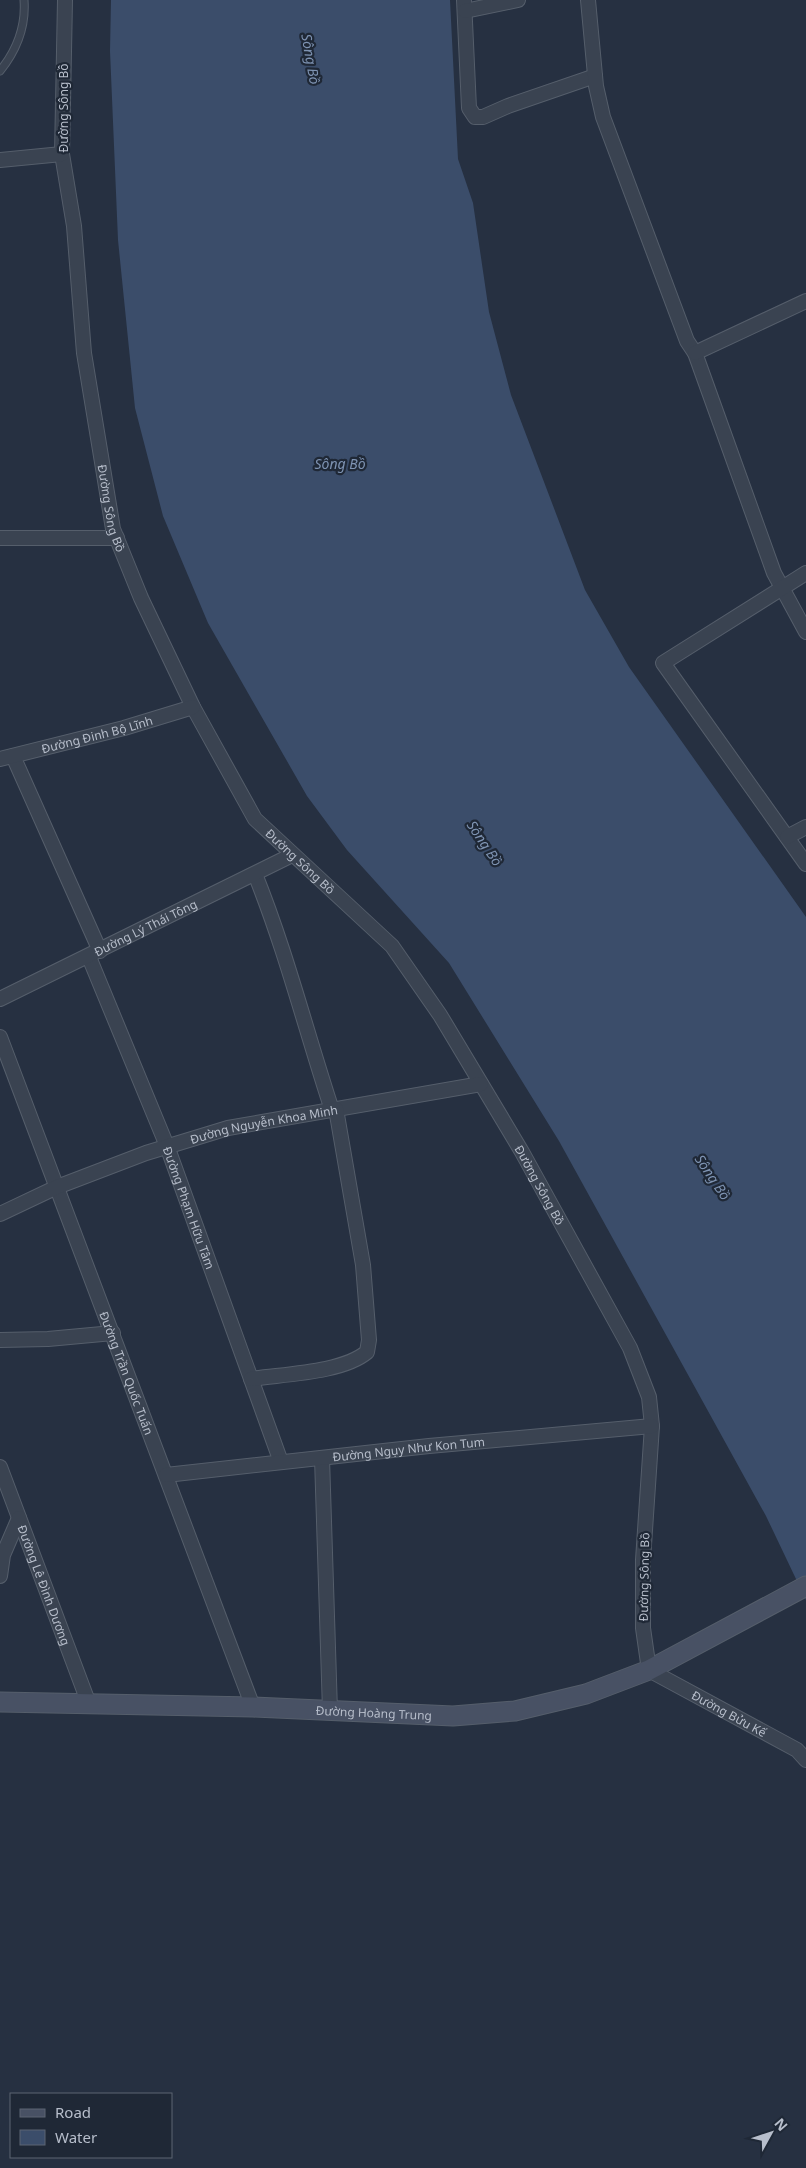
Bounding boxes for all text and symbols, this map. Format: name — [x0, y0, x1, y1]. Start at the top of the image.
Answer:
water label: Sông Bồ — [297, 32, 325, 86]
street label: Đường Sông Bồ — [55, 64, 72, 152]
water label: Sông Bồ — [314, 454, 366, 473]
street label: Đường Sông Bồ — [94, 463, 130, 554]
street label: Đường Đinh Bộ Lĩnh — [39, 711, 155, 757]
water label: Sông Bồ — [463, 817, 507, 870]
street label: Đường Sông Bồ — [262, 825, 339, 898]
street label: Đường Lý Thái Tông — [91, 895, 200, 960]
street label: Đường Nguyễn Khoa Minh — [188, 1101, 339, 1148]
street label: Đường Sông Bồ — [511, 1142, 569, 1228]
street label: Đường Phạm Hữu Tâm — [159, 1144, 219, 1271]
water label: Sông Bồ — [691, 1151, 735, 1204]
street label: Đường Trần Quốc Tuấn — [96, 1309, 158, 1437]
street label: Đường Ngụy Như Kon Tum — [331, 1433, 486, 1465]
street label: Đường Lê Đình Dương — [14, 1522, 75, 1648]
street label: Đường Sông Bồ — [635, 1532, 653, 1622]
street label: Đường Bửu Kế — [689, 1686, 770, 1741]
street label: Đường Hoàng Trung — [315, 1701, 432, 1724]
legend — [10, 2093, 172, 2158]
text: Road — [55, 2102, 91, 2122]
north arrow — [746, 2108, 796, 2158]
text: N — [770, 2114, 792, 2135]
text: Water — [55, 2127, 97, 2147]

